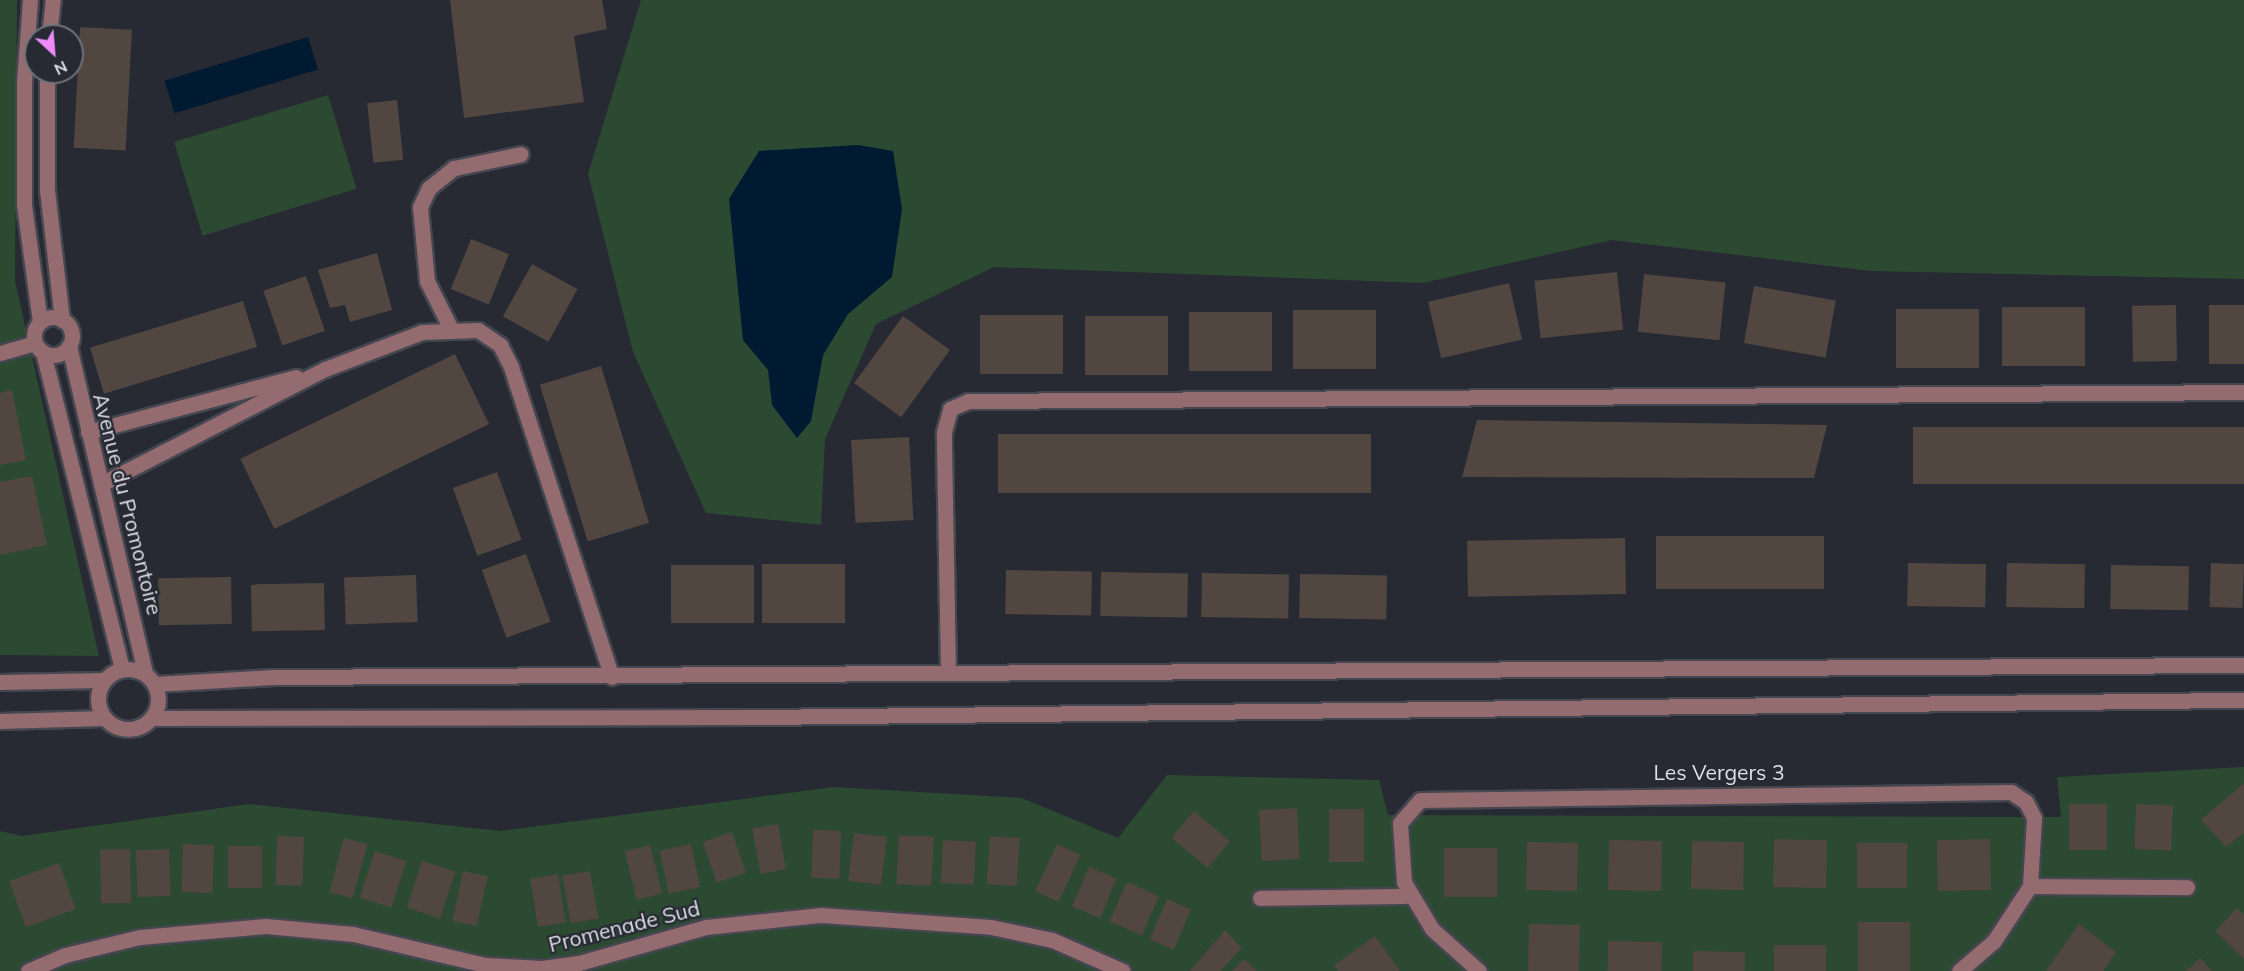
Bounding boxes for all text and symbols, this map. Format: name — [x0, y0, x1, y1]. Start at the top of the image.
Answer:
north arrow — [24, 24, 84, 84]
text: N — [51, 57, 71, 80]
street label: Avenue du Promontoire — [88, 391, 168, 617]
street label: Les Vergers 3 — [1653, 759, 1785, 785]
street label: Promenade Sud — [546, 895, 702, 957]

